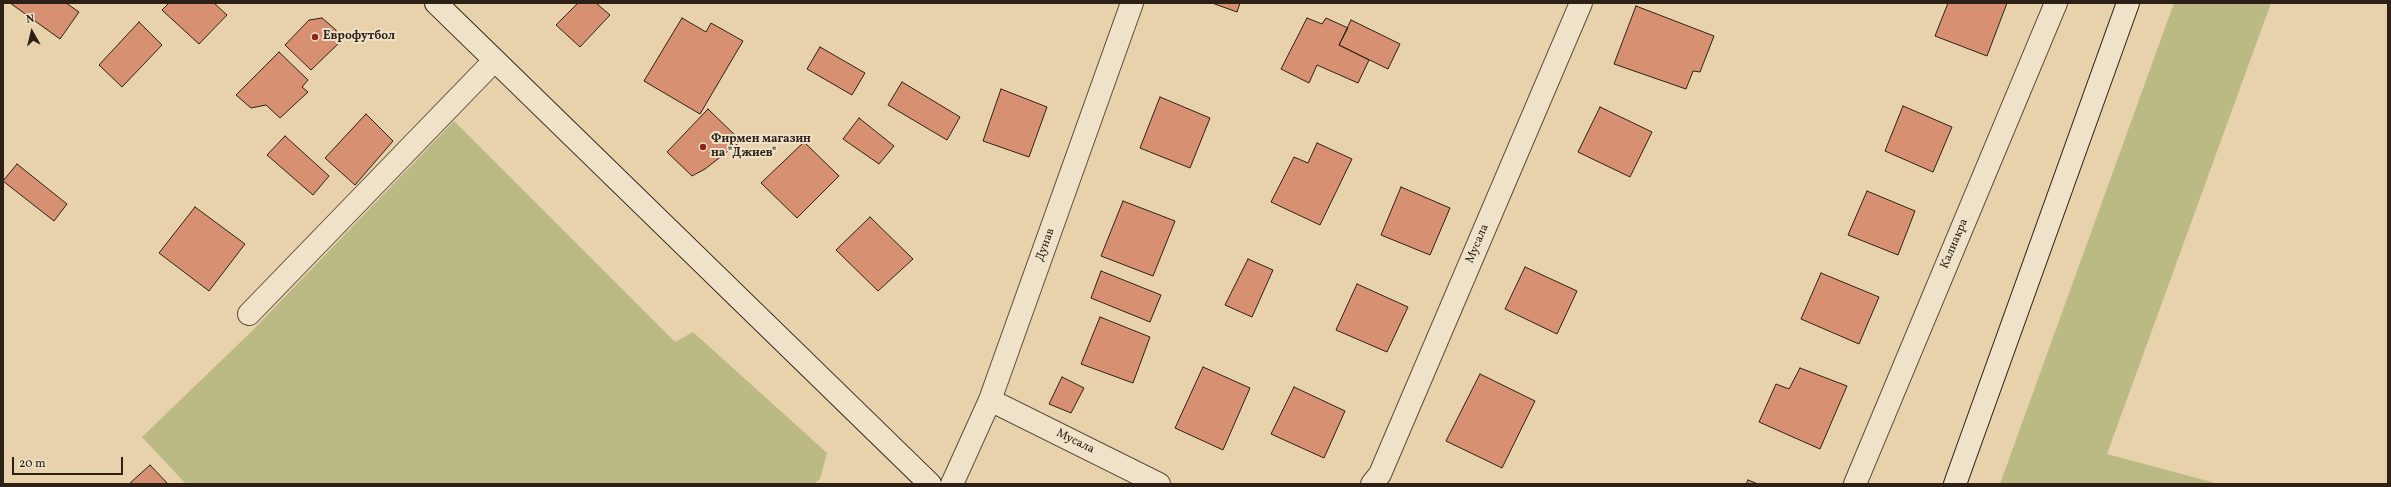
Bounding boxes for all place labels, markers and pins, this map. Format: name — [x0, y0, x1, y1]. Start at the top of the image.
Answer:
place label: Еврофутбол — [323, 30, 395, 44]
marker: Еврофутбол — [310, 32, 320, 42]
place label: Фирмен магазин на "Джиев" — [711, 133, 811, 161]
marker: Фирмен магазин на "Джиев" — [698, 142, 708, 152]

